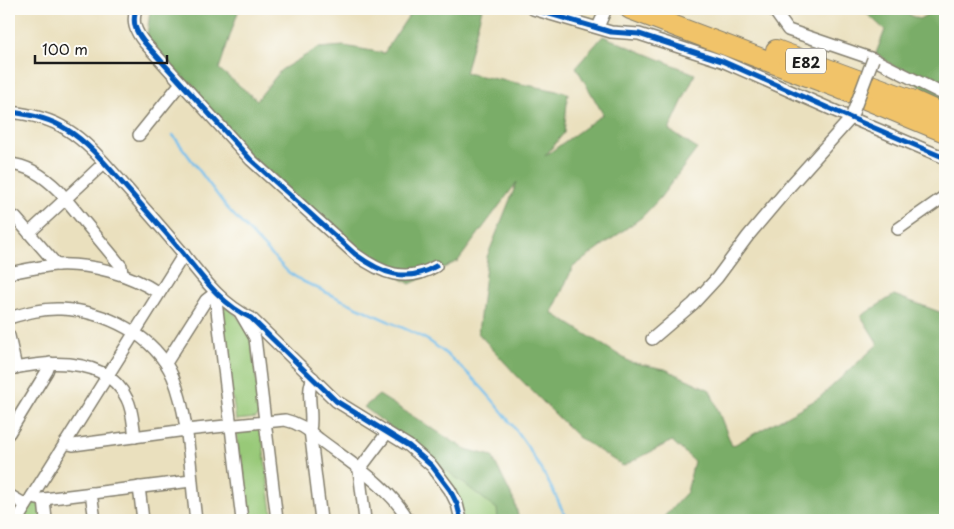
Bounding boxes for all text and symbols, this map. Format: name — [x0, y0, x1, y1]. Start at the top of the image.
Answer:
scale bar — [35, 32, 168, 64]
text: 100 m — [42, 37, 88, 60]
road number: E82 — [786, 48, 826, 74]

